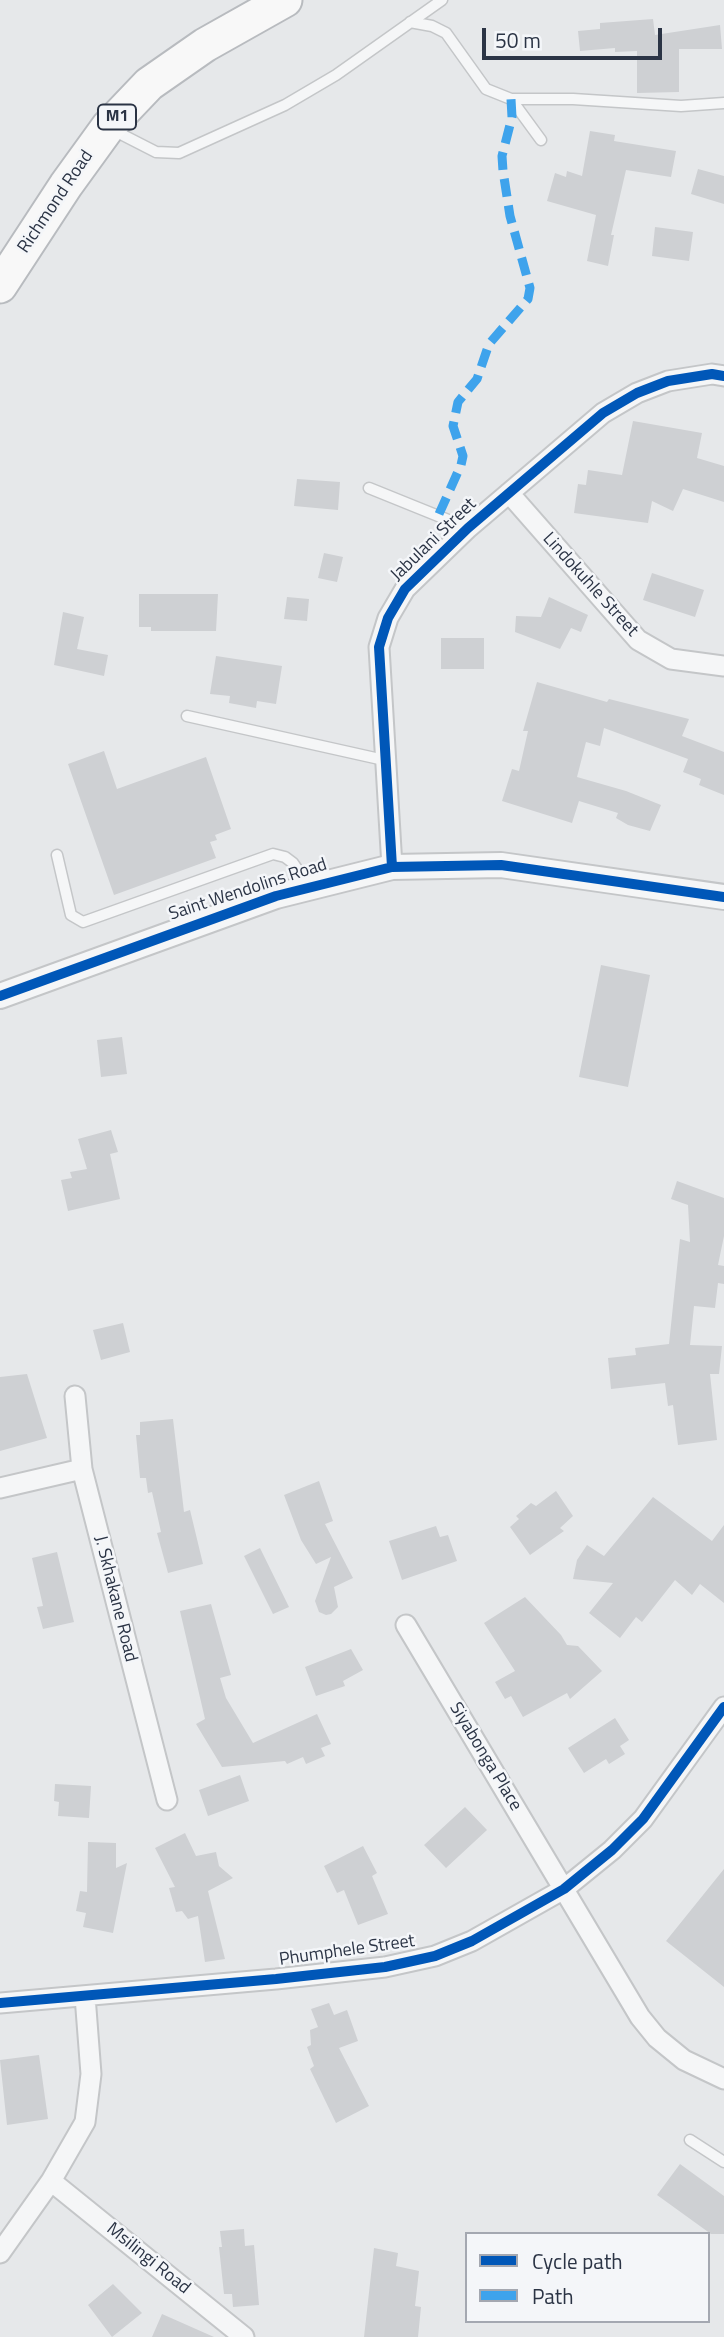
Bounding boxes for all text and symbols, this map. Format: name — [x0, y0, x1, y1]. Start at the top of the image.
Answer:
scale bar — [486, 14, 666, 58]
text: 50 m — [495, 24, 541, 56]
road number: M1 — [98, 105, 136, 130]
street label: Richmond Road — [14, 147, 98, 257]
street label: Jabulani Street — [387, 494, 481, 586]
street label: Lindokuhle Street — [538, 528, 642, 642]
street label: Saint Wendolins Road — [166, 854, 330, 926]
street label: J. Skhakane Road — [89, 1534, 141, 1664]
street label: Siyabonga Place — [444, 1699, 526, 1815]
street label: Phumphele Street — [278, 1931, 416, 1971]
street label: Msilingi Road — [102, 2219, 194, 2299]
legend — [465, 2232, 710, 2323]
text: Cycle path — [532, 2245, 623, 2277]
text: Path — [532, 2280, 574, 2312]

